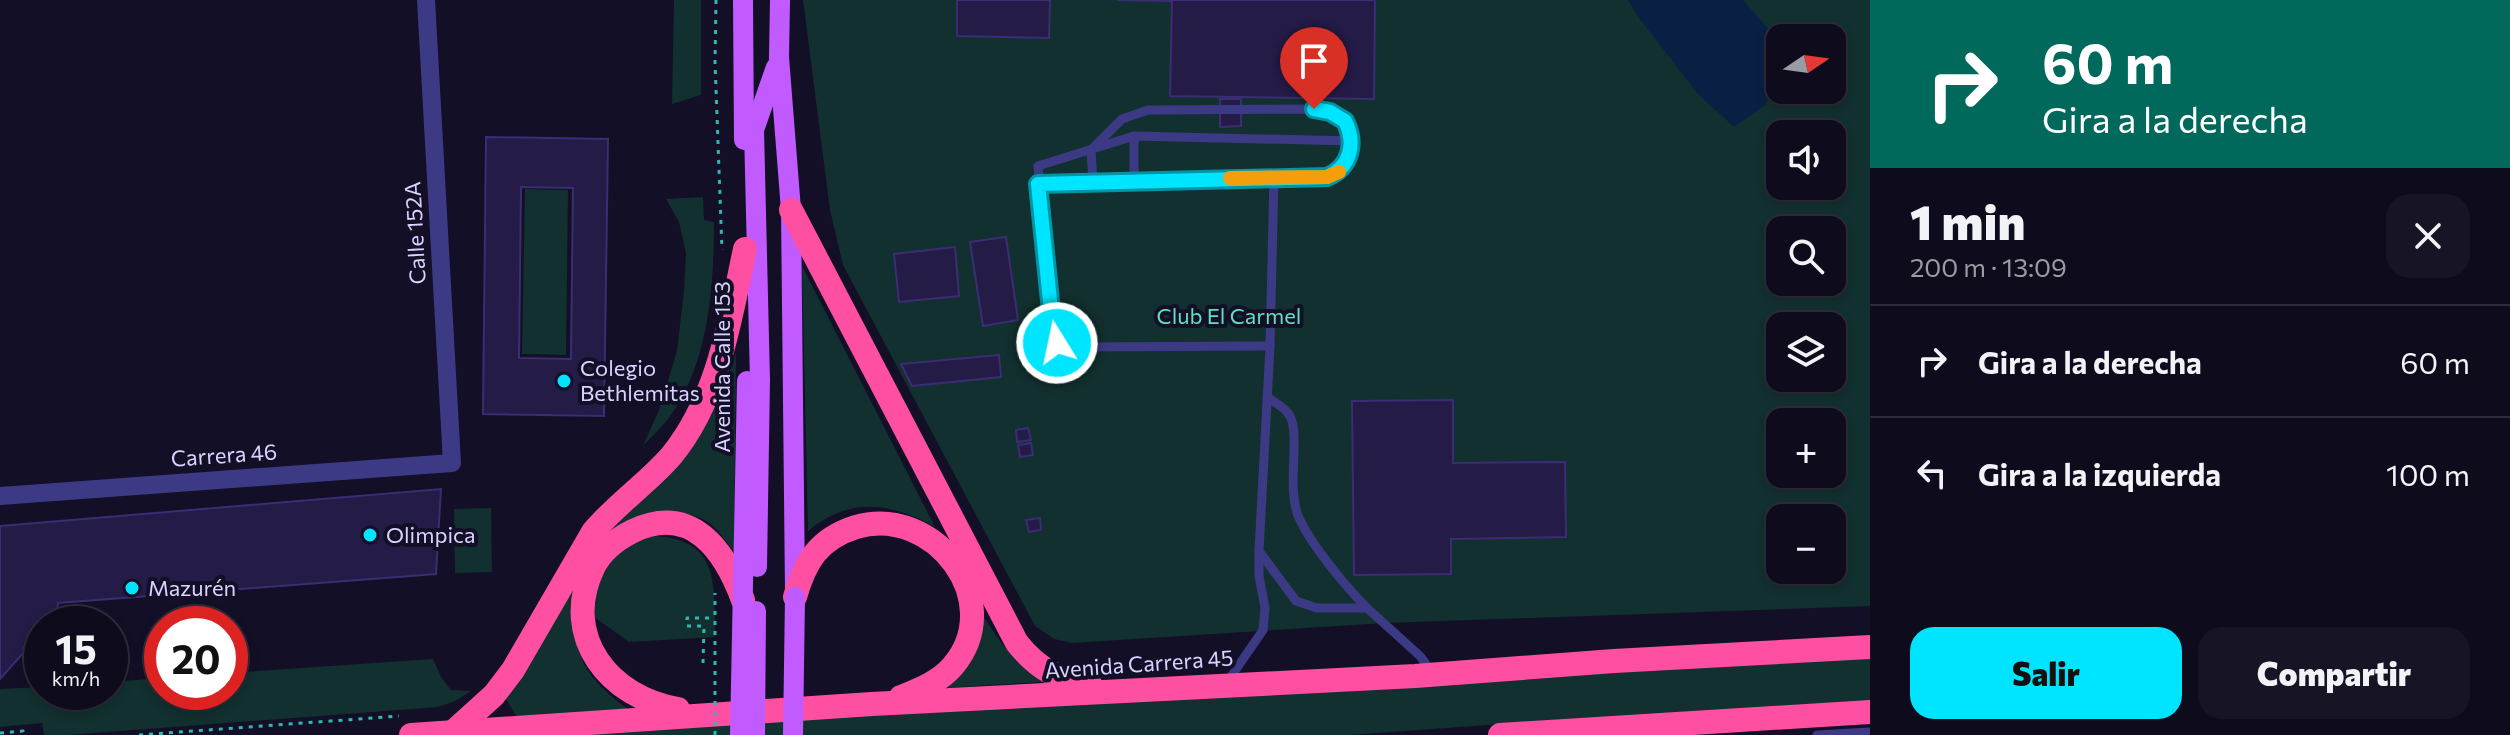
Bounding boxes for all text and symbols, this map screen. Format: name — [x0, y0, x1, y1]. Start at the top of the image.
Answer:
north arrow — [1766, 24, 1846, 104]
map controls — [1766, 24, 1846, 584]
pin — [1280, 27, 1348, 109]
text: 60 m — [2042, 27, 2173, 96]
icon: right — [1910, 32, 2014, 136]
icon: arrive — [1292, 39, 1336, 83]
text: Gira a la derecha — [2042, 96, 2308, 140]
button: sound — [1766, 120, 1846, 200]
street label: Calle 152A — [398, 181, 431, 285]
text: 1 min — [1910, 191, 2025, 250]
button: close — [2386, 194, 2470, 278]
button: search — [1766, 216, 1846, 296]
text: 200 m · 13:09 — [1910, 251, 2067, 282]
street label: Avenida Calle 153 — [708, 281, 735, 453]
position arrow — [1015, 301, 1099, 385]
park label: Club El Carmel — [1157, 302, 1301, 329]
button: layers — [1766, 312, 1846, 392]
icon: right — [1910, 339, 1954, 383]
text: Gira a la derecha — [1978, 343, 2202, 380]
text: 60 m — [2400, 343, 2470, 380]
place label: Colegio Bethlemitas — [580, 354, 700, 406]
marker: Colegio Bethlemitas — [555, 372, 573, 390]
button: + — [1766, 408, 1846, 488]
street label: Carrera 46 — [170, 437, 278, 472]
icon: left — [1910, 451, 1954, 495]
text: Gira a la izquierda — [1978, 455, 2221, 492]
text: 100 m — [2386, 455, 2470, 492]
button: − — [1766, 504, 1846, 584]
place label: Olimpica — [386, 521, 475, 548]
marker: Olimpica — [361, 526, 379, 544]
place label: Mazurén — [148, 574, 236, 601]
marker: Mazurén — [123, 579, 141, 597]
speed limit sign: 20 — [144, 606, 248, 710]
text: 15 — [55, 623, 97, 672]
button: Salir — [1910, 627, 2182, 719]
button: Compartir — [2198, 627, 2470, 719]
street label: Avenida Carrera 45 — [1044, 643, 1234, 684]
text: km/h — [52, 666, 100, 690]

